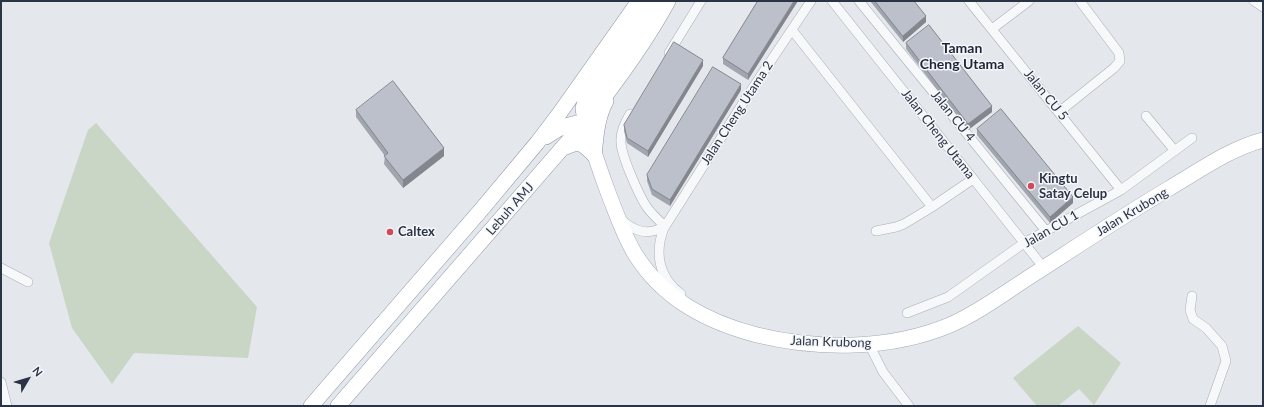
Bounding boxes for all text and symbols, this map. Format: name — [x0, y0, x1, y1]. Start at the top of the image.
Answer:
district label: Taman Cheng Utama — [920, 40, 1004, 72]
street label: Jalan Cheng Utama 2 — [698, 58, 776, 168]
street label: Jalan CU 5 — [1021, 66, 1071, 124]
street label: Jalan Cheng Utama — [898, 86, 978, 182]
street label: Jalan CU 4 — [928, 87, 978, 145]
place label: Kingtu Satay Celup — [1039, 171, 1107, 202]
street label: Lebuh AMJ — [483, 180, 537, 238]
marker: Kingtu Satay Celup — [1026, 181, 1036, 191]
street label: Jalan Krubong — [1093, 184, 1171, 240]
street label: Jalan CU 1 — [1021, 207, 1081, 251]
place label: Caltex — [398, 224, 435, 240]
marker: Caltex — [385, 227, 395, 237]
street label: Jalan Krubong — [790, 333, 872, 351]
north arrow — [8, 359, 48, 399]
text: N — [30, 364, 46, 379]

